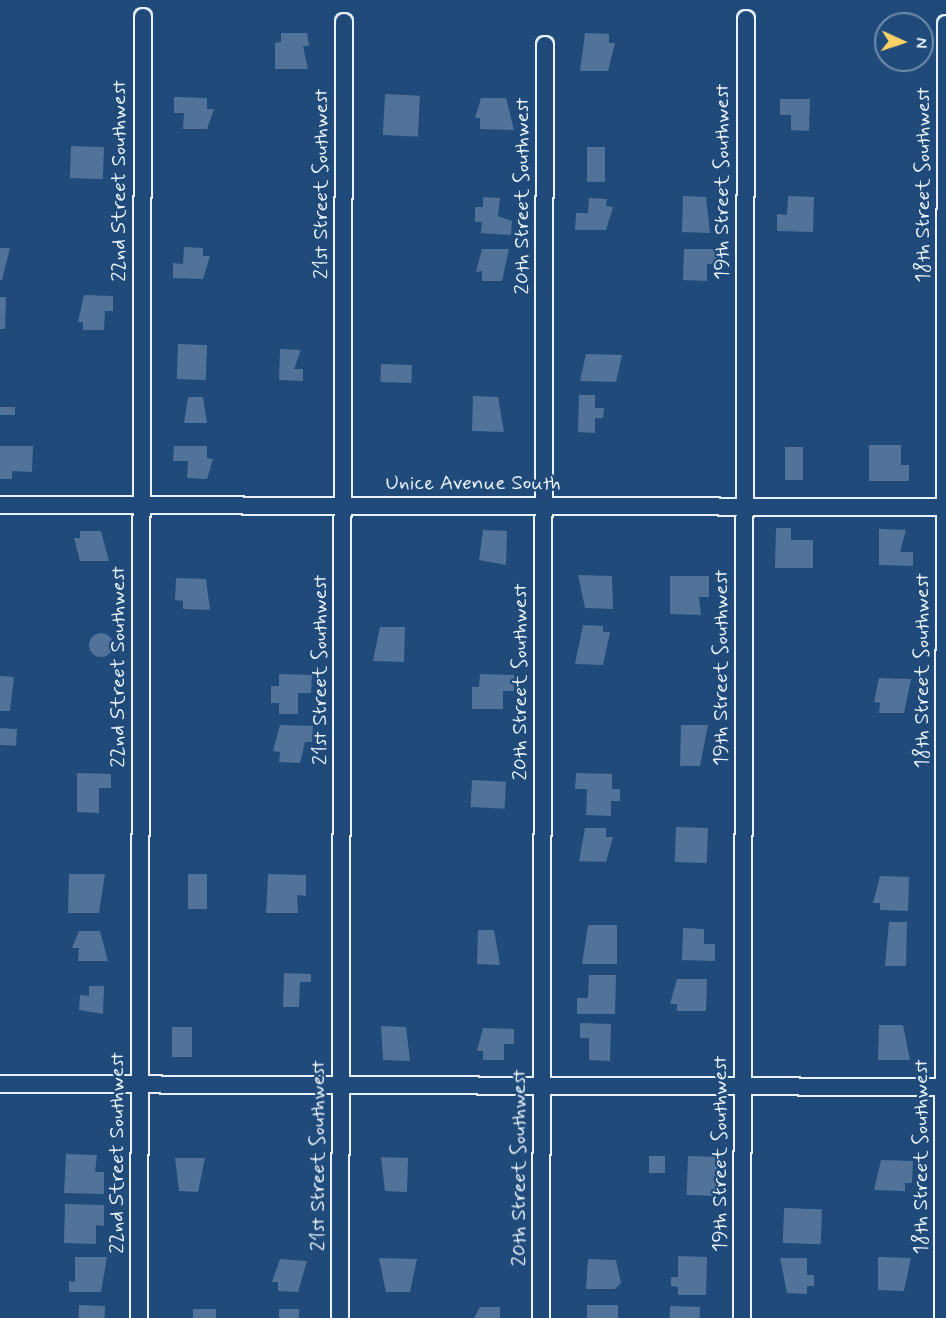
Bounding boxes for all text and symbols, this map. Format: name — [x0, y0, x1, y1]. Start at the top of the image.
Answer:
north arrow — [874, 12, 934, 72]
text: N — [910, 37, 931, 49]
street label: 22nd Street Southwest — [106, 82, 132, 280]
street label: 19th Street Southwest — [709, 84, 735, 280]
street label: 18th Street Southwest — [910, 87, 936, 283]
street label: 21st Street Southwest — [308, 89, 334, 279]
street label: 20th Street Southwest — [509, 98, 535, 294]
street label: Unice Avenue South — [387, 470, 559, 496]
street label: 22nd Street Southwest — [105, 568, 131, 766]
street label: 19th Street Southwest — [708, 570, 734, 766]
street label: 18th Street Southwest — [909, 573, 935, 769]
street label: 21st Street Southwest — [307, 575, 333, 765]
street label: 20th Street Southwest — [507, 584, 533, 780]
street label: 22nd Street Southwest — [104, 1054, 130, 1252]
street label: 19th Street Southwest — [707, 1056, 733, 1252]
street label: 18th Street Southwest — [908, 1059, 934, 1255]
street label: 21st Street Southwest — [305, 1061, 331, 1251]
street label: 20th Street Southwest — [506, 1070, 532, 1266]

